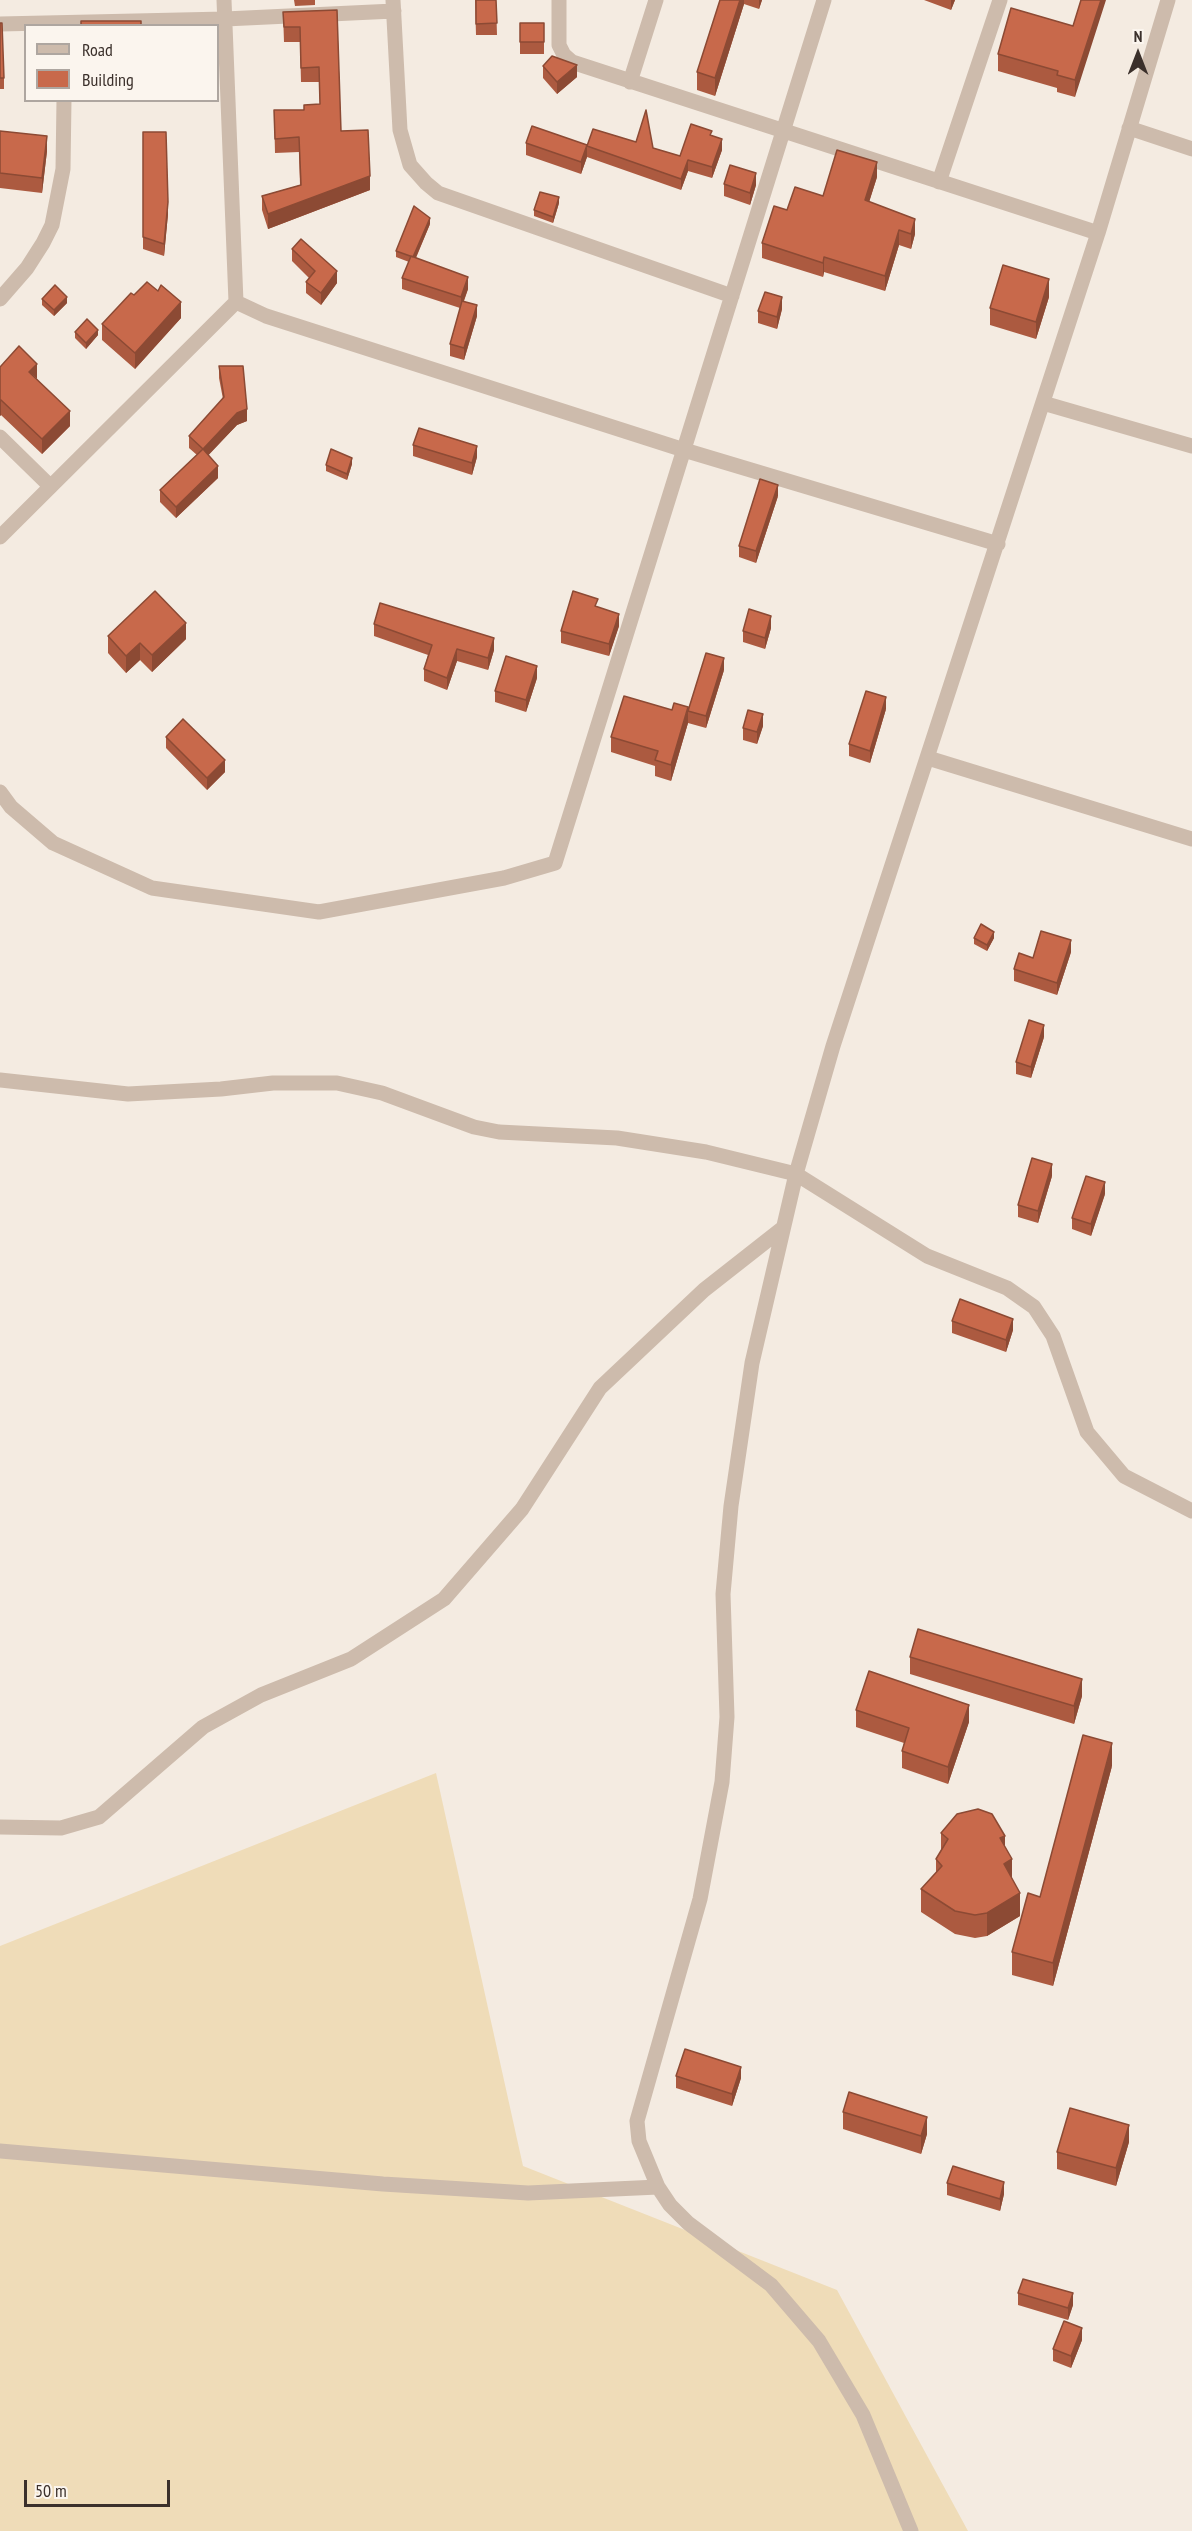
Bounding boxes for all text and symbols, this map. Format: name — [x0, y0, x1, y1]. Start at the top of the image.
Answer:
legend — [24, 24, 219, 102]
north arrow — [1108, 24, 1168, 84]
text: N — [1134, 26, 1142, 46]
text: Road — [82, 38, 113, 61]
text: Building — [82, 68, 134, 91]
scale bar — [27, 2468, 172, 2506]
text: 50 m — [35, 2479, 67, 2502]

